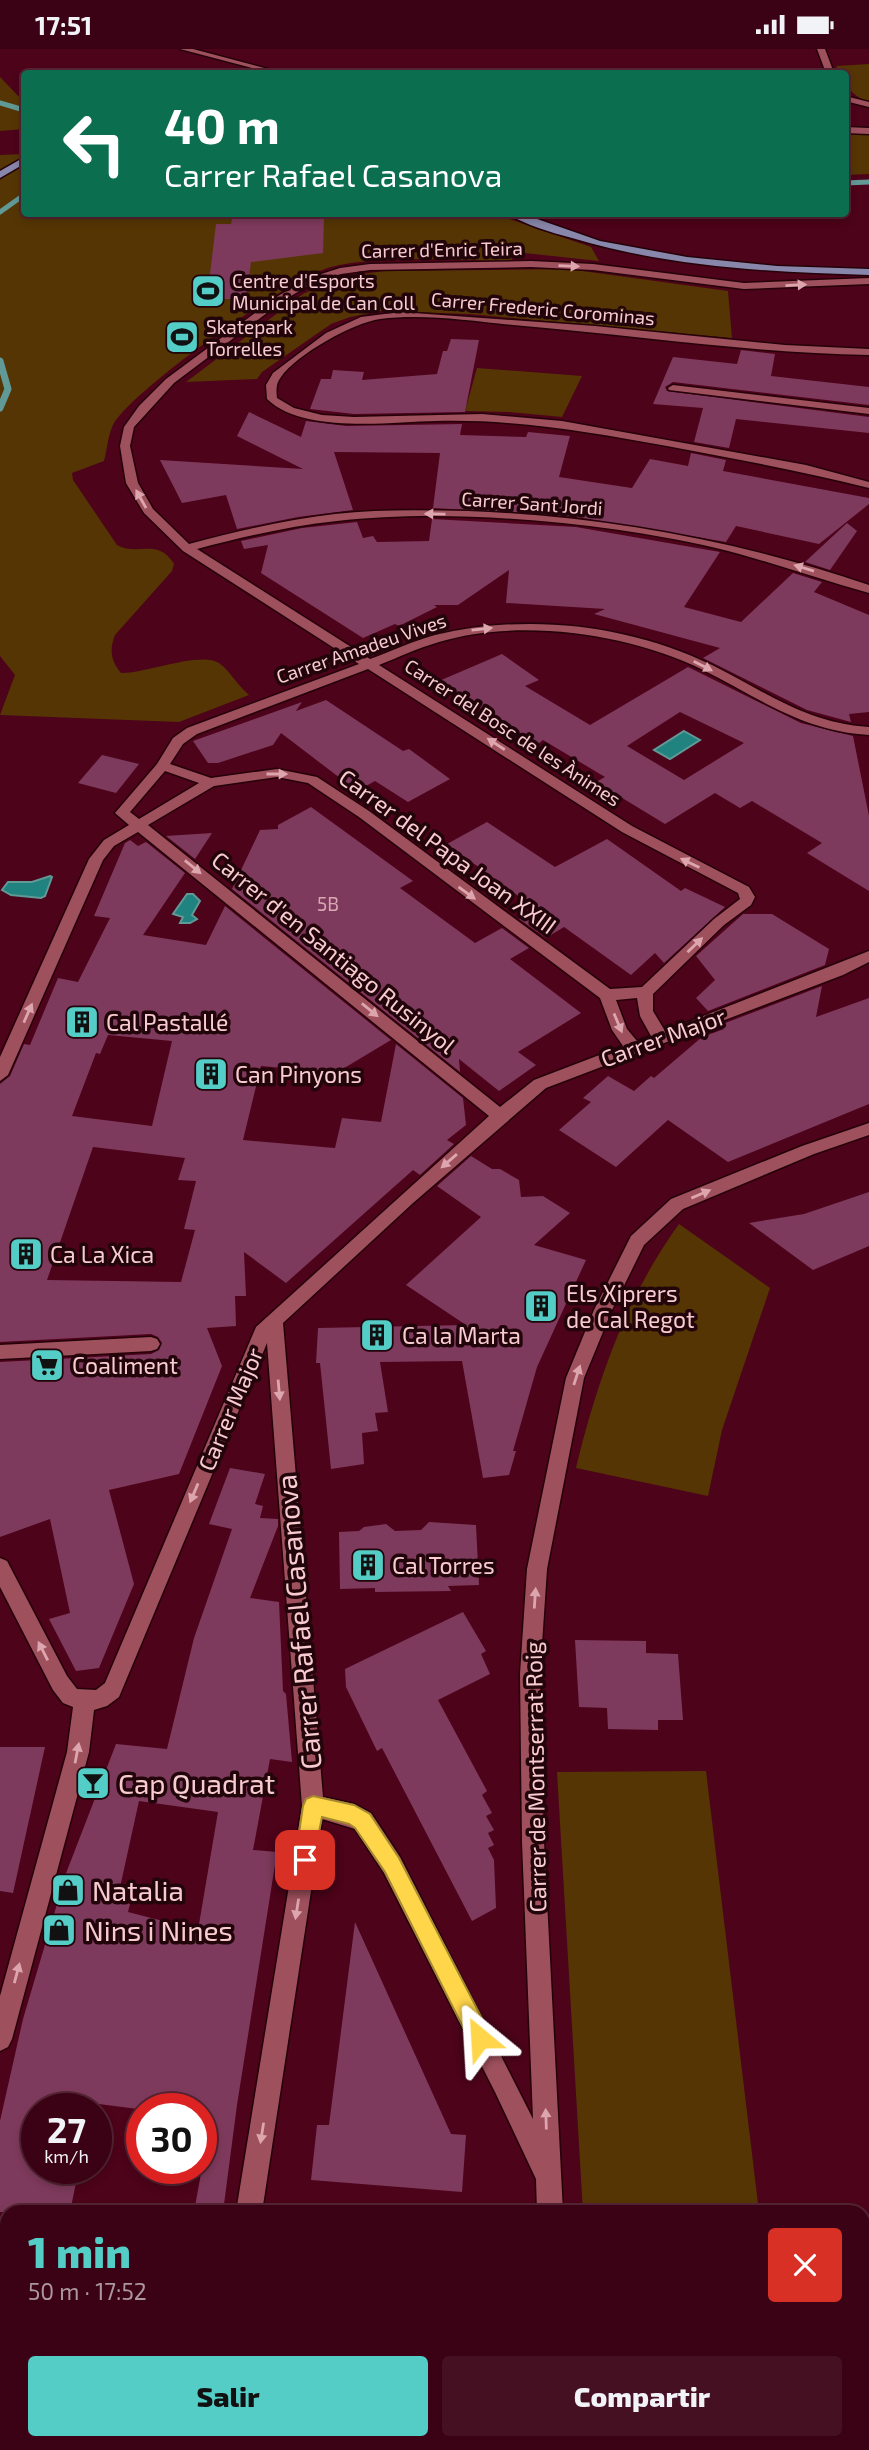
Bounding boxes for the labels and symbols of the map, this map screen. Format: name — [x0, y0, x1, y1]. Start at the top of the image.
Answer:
street label: Carrer d'Enric Teira — [361, 236, 523, 262]
one-way arrow — [559, 260, 581, 271]
place label: Centre d'Esports Municipal de Can Coll — [232, 269, 415, 314]
sports icon: Centre d'Esports Municipal de Can Coll — [189, 272, 227, 310]
one-way arrow — [785, 279, 807, 290]
street label: Carrer Frederic Corominas — [430, 287, 656, 329]
place label: Skatepark Torrelles — [206, 315, 293, 360]
sports icon: Skatepark Torrelles — [163, 318, 201, 356]
street label: Carrer Sant Jordi — [461, 487, 603, 519]
one-way arrow — [135, 489, 147, 508]
one-way arrow — [424, 508, 446, 520]
one-way arrow — [793, 562, 814, 572]
street label: Carrer Amadeu Vives — [273, 608, 449, 688]
one-way arrow — [471, 624, 493, 635]
street label: Carrer del Bosc de les Ànimes — [401, 654, 625, 810]
one-way arrow — [693, 661, 713, 672]
one-way arrow — [487, 738, 506, 751]
street label: Carrer del Papa Joan XXIII — [334, 763, 562, 939]
one-way arrow — [267, 768, 289, 780]
street label: Carrer d'en Santiago Rusinyol — [206, 845, 462, 1059]
one-way arrow — [680, 858, 700, 869]
one-way arrow — [183, 859, 201, 874]
one-way arrow — [458, 885, 476, 899]
house number: 5B — [317, 892, 339, 915]
one-way arrow — [686, 937, 703, 953]
street label: Carrer Major — [597, 1001, 729, 1073]
one-way arrow — [360, 1002, 378, 1017]
one-way arrow — [22, 1003, 34, 1023]
building icon: Cal Pastallé — [63, 1003, 101, 1041]
place label: Cal Pastallé — [106, 1008, 228, 1036]
one-way arrow — [612, 1013, 624, 1033]
building icon: Can Pinyons — [192, 1055, 230, 1093]
place label: Can Pinyons — [235, 1060, 362, 1088]
one-way arrow — [440, 1153, 457, 1168]
one-way arrow — [690, 1188, 711, 1199]
building icon: Ca La Xica — [7, 1235, 45, 1273]
place label: Ca La Xica — [50, 1240, 154, 1268]
place label: Els Xiprers de Cal Regot — [566, 1279, 695, 1333]
building icon: Els Xiprers de Cal Regot — [522, 1287, 560, 1325]
building icon: Ca la Marta — [358, 1316, 396, 1354]
place label: Ca la Marta — [402, 1321, 521, 1349]
street label: Carrer Major — [192, 1343, 268, 1475]
supermarket icon: Coaliment — [28, 1346, 66, 1384]
place label: Coaliment — [72, 1351, 178, 1379]
one-way arrow — [572, 1365, 583, 1386]
one-way arrow — [274, 1379, 285, 1401]
street label: Carrer Rafael Casanova — [268, 1473, 328, 1771]
one-way arrow — [189, 1483, 200, 1504]
building icon: Cal Torres — [349, 1546, 387, 1584]
place label: Cal Torres — [392, 1551, 495, 1579]
one-way arrow — [530, 1587, 541, 1609]
one-way arrow — [37, 1640, 49, 1660]
street label: Carrer de Montserrat Roig — [519, 1641, 551, 1913]
one-way arrow — [71, 1742, 82, 1764]
bar icon: Cap Quadrat — [74, 1764, 112, 1802]
place label: Cap Quadrat — [118, 1766, 275, 1800]
pin — [275, 1830, 335, 1890]
shop icon: Natalia — [49, 1871, 87, 1909]
place label: Natalia — [92, 1873, 184, 1907]
one-way arrow — [291, 1898, 302, 1920]
shop icon: Nins i Nines — [40, 1911, 78, 1949]
place label: Nins i Nines — [84, 1913, 233, 1947]
one-way arrow — [12, 1961, 23, 1983]
position arrow — [443, 2001, 517, 2075]
speed limit sign: 30 — [126, 2093, 217, 2184]
one-way arrow — [541, 2108, 552, 2130]
one-way arrow — [256, 2122, 267, 2144]

